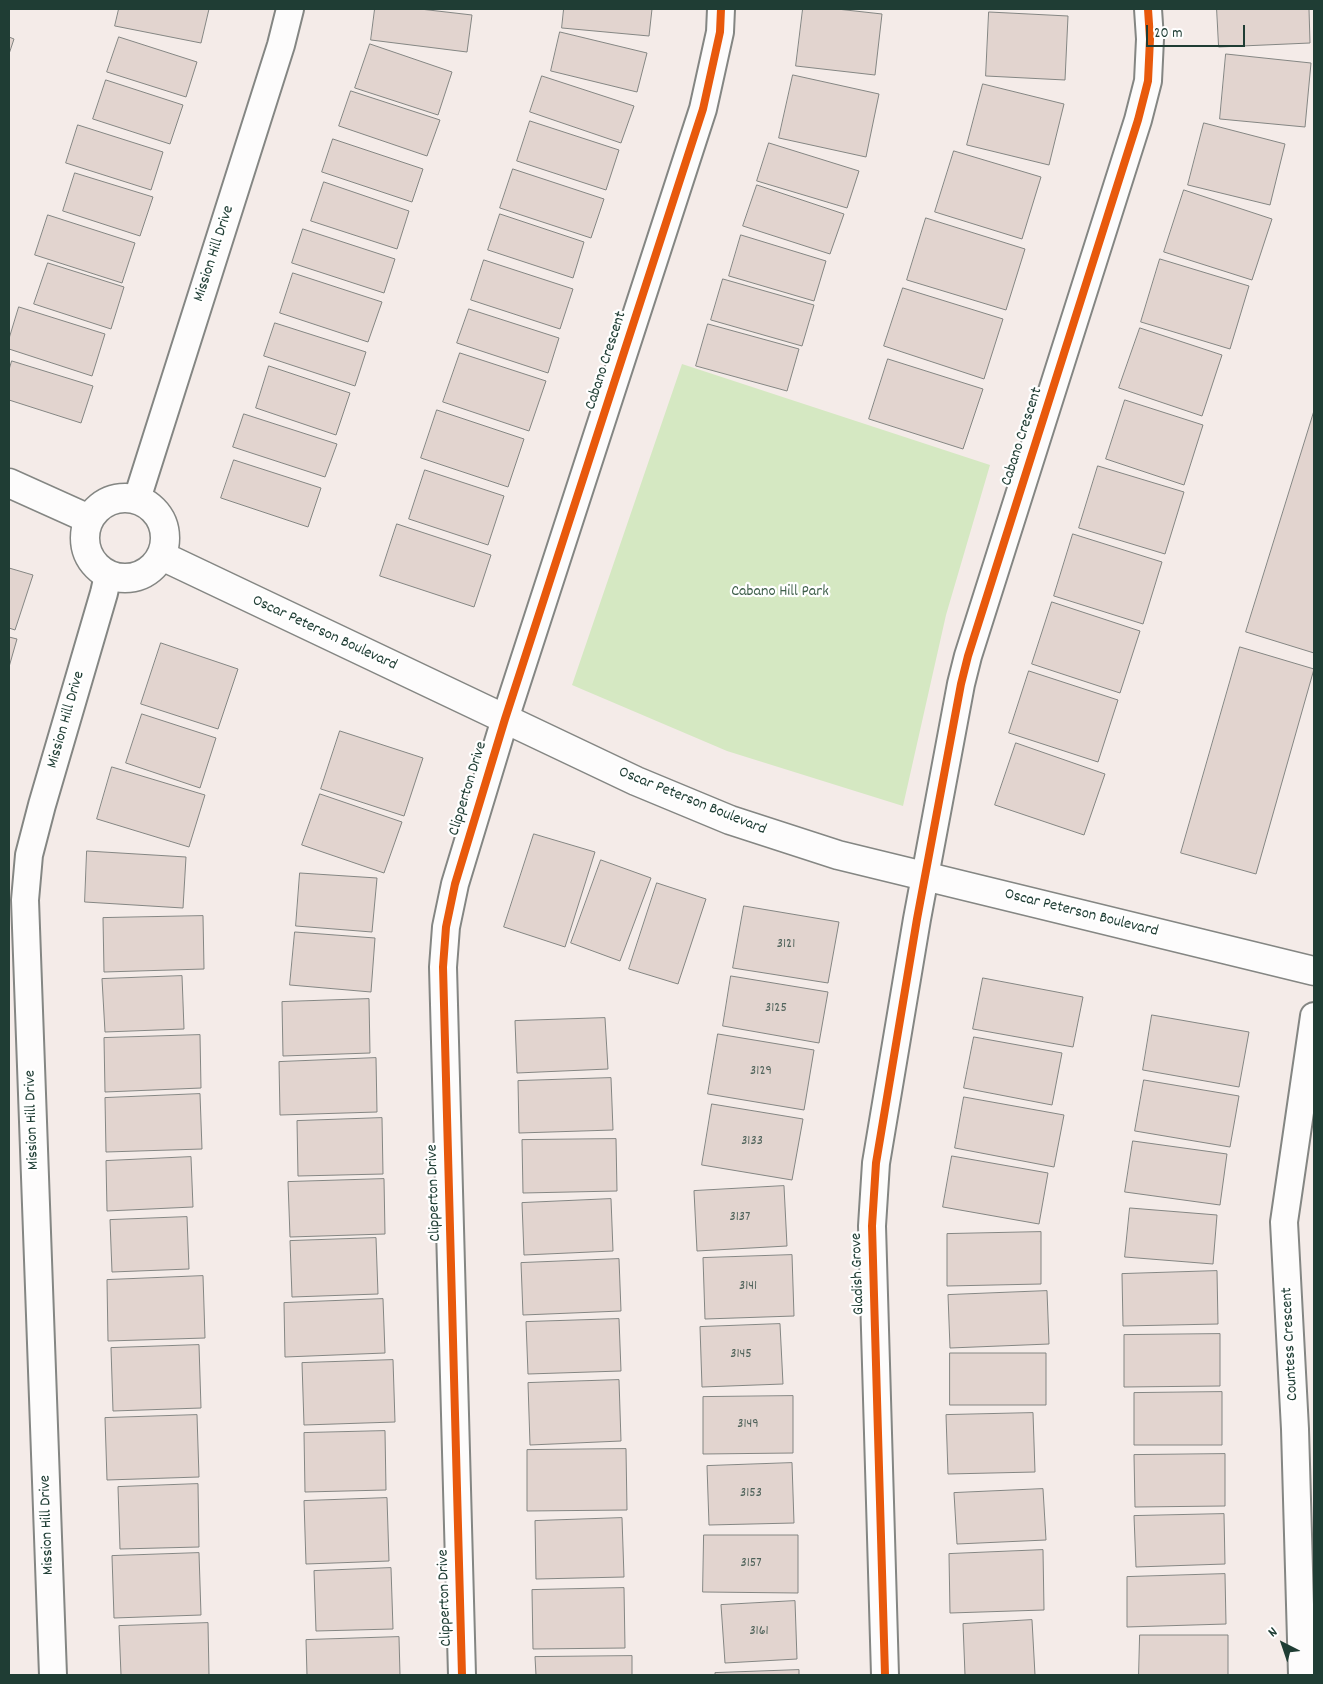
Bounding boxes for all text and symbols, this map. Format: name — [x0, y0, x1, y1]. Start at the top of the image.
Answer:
scale bar — [1148, 15, 1247, 47]
text: 20 m — [1154, 23, 1182, 45]
street label: Mission Hill Drive — [190, 203, 240, 305]
street label: Cabano Crescent — [582, 309, 632, 413]
street label: Cabano Crescent — [998, 385, 1048, 489]
park label: Cabano Hill Park — [731, 583, 829, 603]
street label: Oscar Peterson Boulevard — [249, 592, 399, 676]
street label: Mission Hill Drive — [44, 669, 90, 771]
street label: Clipperton Drive — [446, 740, 492, 838]
street label: Oscar Peterson Boulevard — [615, 764, 769, 840]
street label: Oscar Peterson Boulevard — [1002, 886, 1160, 942]
house number: 3121 — [777, 937, 795, 953]
house number: 3125 — [765, 1001, 787, 1017]
house number: 3129 — [750, 1064, 772, 1080]
street label: Mission Hill Drive — [22, 1070, 44, 1170]
house number: 3133 — [741, 1134, 763, 1150]
street label: Clipperton Drive — [424, 1144, 446, 1242]
house number: 3137 — [730, 1210, 750, 1226]
street label: Gladish Grove — [848, 1232, 870, 1316]
house number: 3141 — [739, 1279, 757, 1295]
street label: Countess Crescent — [1278, 1287, 1304, 1401]
house number: 3145 — [730, 1347, 752, 1363]
house number: 3149 — [737, 1417, 759, 1433]
street label: Mission Hill Drive — [37, 1475, 59, 1575]
house number: 3153 — [740, 1486, 762, 1502]
street label: Clipperton Drive — [435, 1549, 457, 1647]
house number: 3157 — [740, 1556, 762, 1572]
north arrow — [1258, 1619, 1308, 1669]
text: N — [1264, 1623, 1282, 1643]
house number: 3161 — [749, 1624, 769, 1640]

